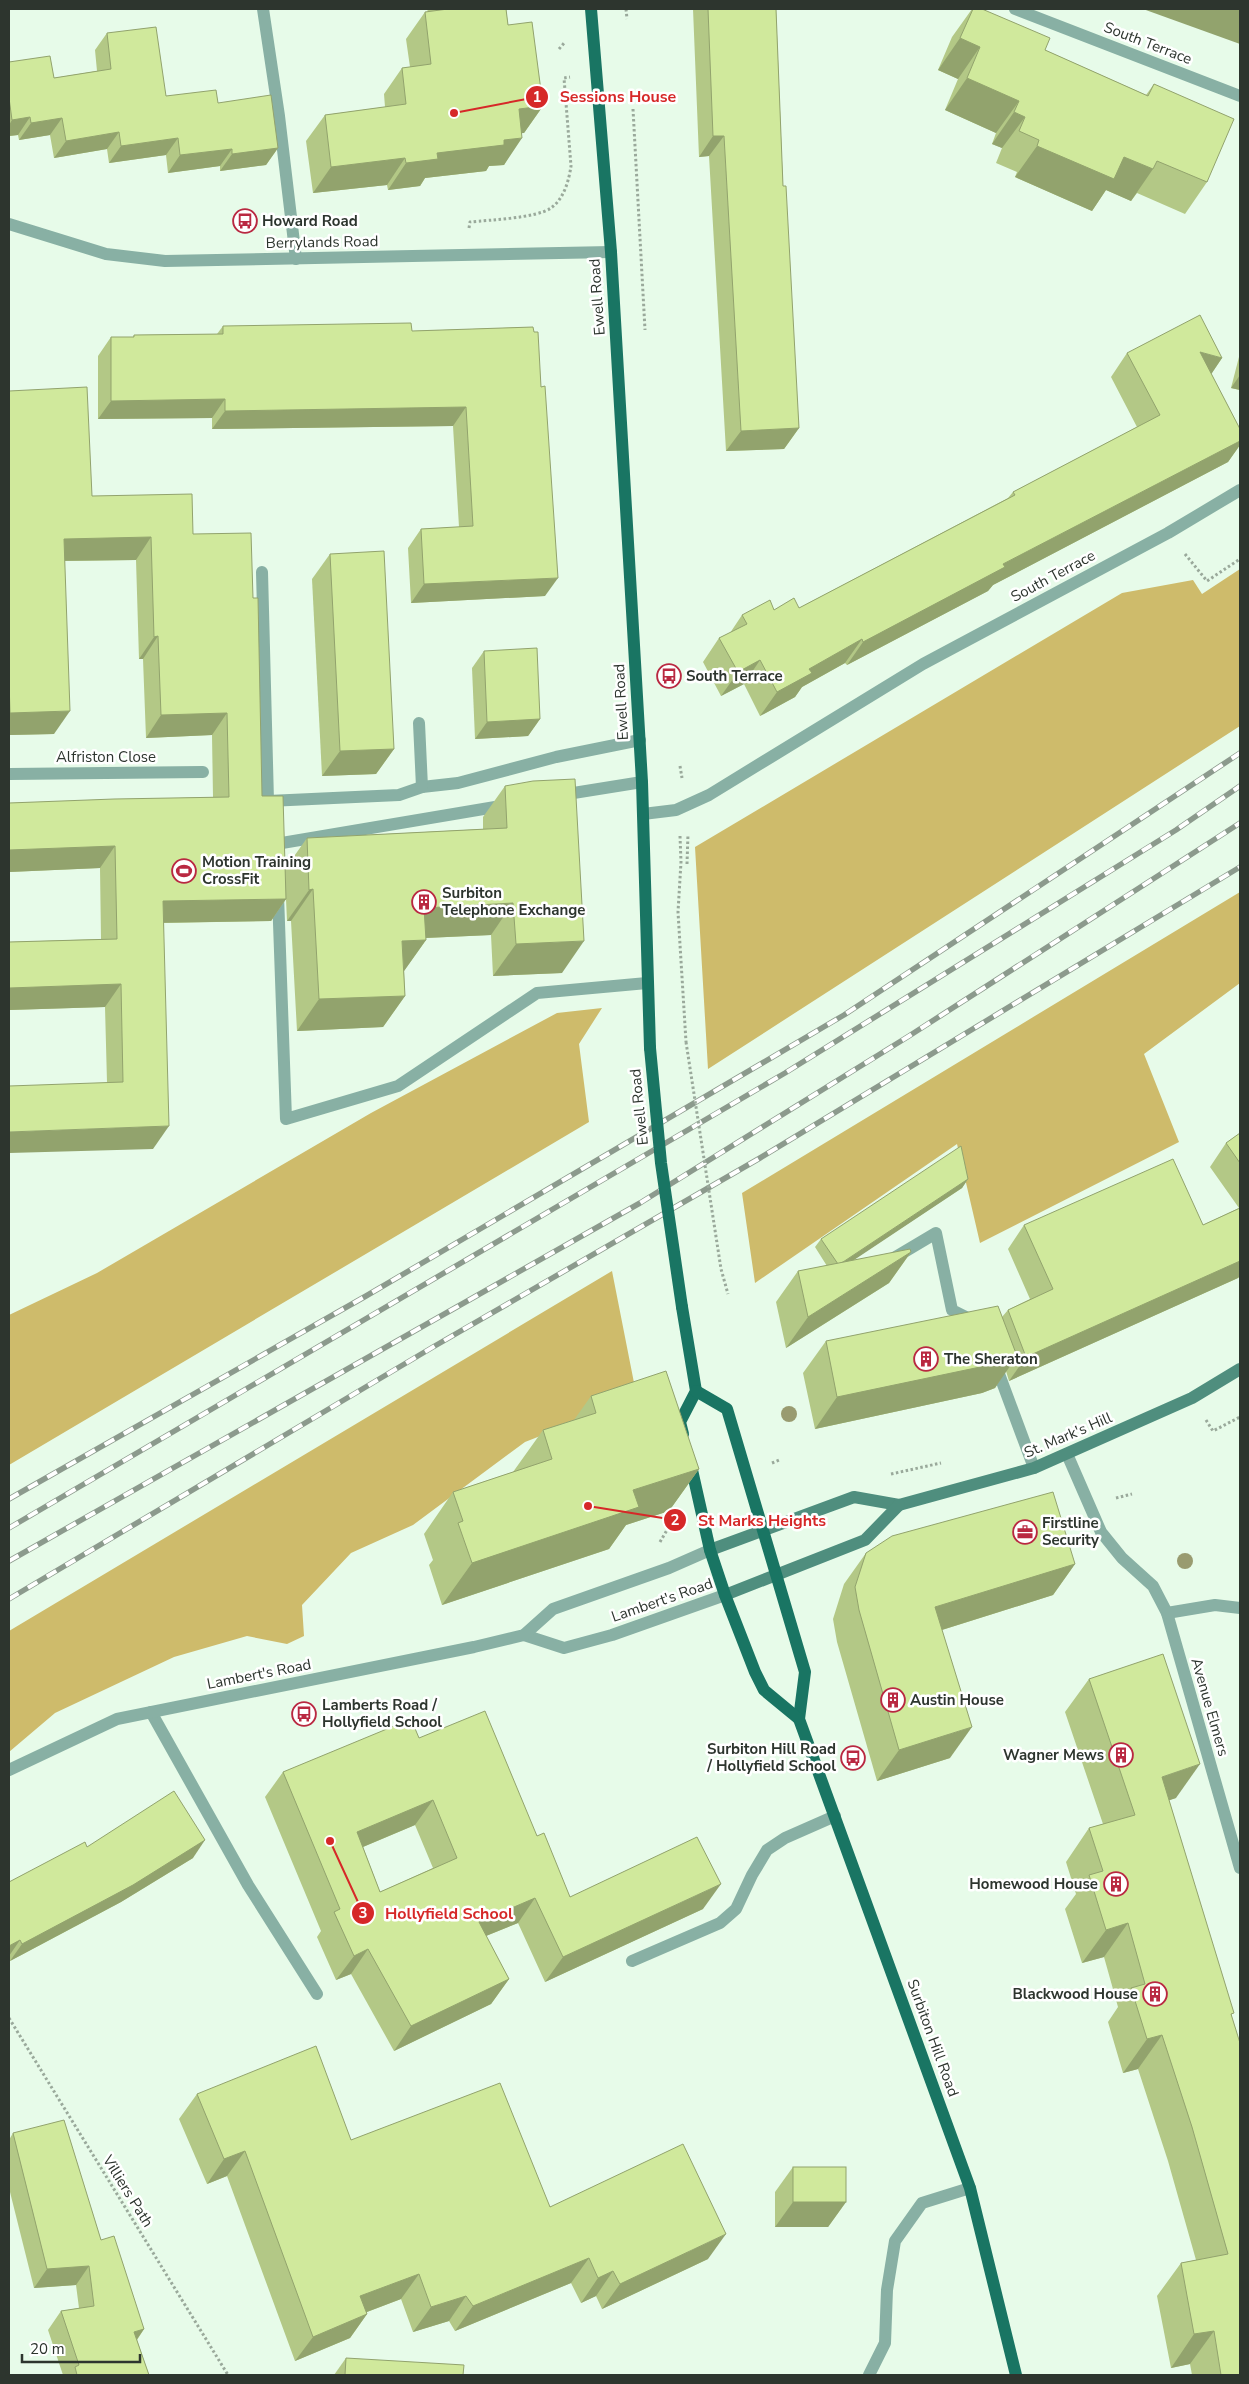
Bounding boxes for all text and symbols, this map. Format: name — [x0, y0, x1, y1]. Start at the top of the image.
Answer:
street label: South Terrace — [1101, 17, 1195, 69]
callout: Sessions House — [525, 81, 686, 112]
text: Sessions House — [560, 86, 677, 108]
text: 1 — [532, 87, 542, 107]
bus stop icon: Howard Road — [232, 208, 258, 234]
place label: Howard Road — [262, 211, 358, 231]
street label: Berrylands Road — [266, 231, 378, 253]
street label: Ewell Road — [584, 258, 610, 336]
street label: South Terrace — [1007, 545, 1099, 607]
street label: Ewell Road — [609, 663, 633, 741]
bus stop icon: South Terrace — [656, 663, 682, 689]
place label: South Terrace — [686, 666, 783, 686]
street label: Alfriston Close — [56, 747, 156, 767]
place label: Motion Training CrossFit — [202, 852, 311, 889]
sports icon: Motion Training CrossFit — [171, 858, 197, 884]
place label: Surbiton Telephone Exchange — [442, 883, 585, 920]
building icon: Surbiton Telephone Exchange — [411, 889, 437, 915]
street label: Ewell Road — [625, 1068, 653, 1146]
building icon: The Sheraton — [913, 1346, 939, 1372]
place label: The Sheraton — [944, 1349, 1038, 1369]
street label: St. Mark's Hill — [1021, 1407, 1116, 1463]
callout: St Marks Heights — [663, 1505, 836, 1536]
text: 2 — [670, 1510, 680, 1530]
text: St Marks Heights — [698, 1510, 826, 1532]
place label: Firstline Security — [1042, 1513, 1099, 1550]
office icon: Firstline Security — [1012, 1519, 1038, 1545]
street label: Lambert's Road — [609, 1573, 715, 1627]
street label: Lambert's Road — [205, 1654, 313, 1694]
street label: Avenue Elmers — [1186, 1655, 1234, 1759]
building icon: Austin House — [880, 1687, 906, 1713]
place label: Austin House — [910, 1690, 1004, 1710]
place label: Lamberts Road / Hollyfield School — [322, 1695, 442, 1732]
bus stop icon: Lamberts Road / Hollyfield School — [291, 1701, 317, 1727]
place label: Surbiton Hill Road / Hollyfield School — [706, 1739, 836, 1776]
building icon: Wagner Mews — [1108, 1742, 1134, 1768]
bus stop icon: Surbiton Hill Road / Hollyfield School — [840, 1745, 866, 1771]
place label: Wagner Mews — [1003, 1745, 1104, 1765]
building icon: Homewood House — [1103, 1871, 1129, 1897]
place label: Homewood House — [969, 1874, 1098, 1894]
callout: Hollyfield School — [350, 1898, 523, 1929]
text: 3 — [358, 1903, 368, 1923]
text: Hollyfield School — [385, 1903, 513, 1925]
street label: Surbiton Hill Road — [902, 1976, 964, 2100]
building icon: Blackwood House — [1142, 1981, 1168, 2007]
place label: Blackwood House — [1012, 1984, 1138, 2004]
street label: Villiers Path — [97, 2150, 158, 2231]
scale bar — [22, 2332, 140, 2364]
text: 20 m — [30, 2339, 65, 2359]

